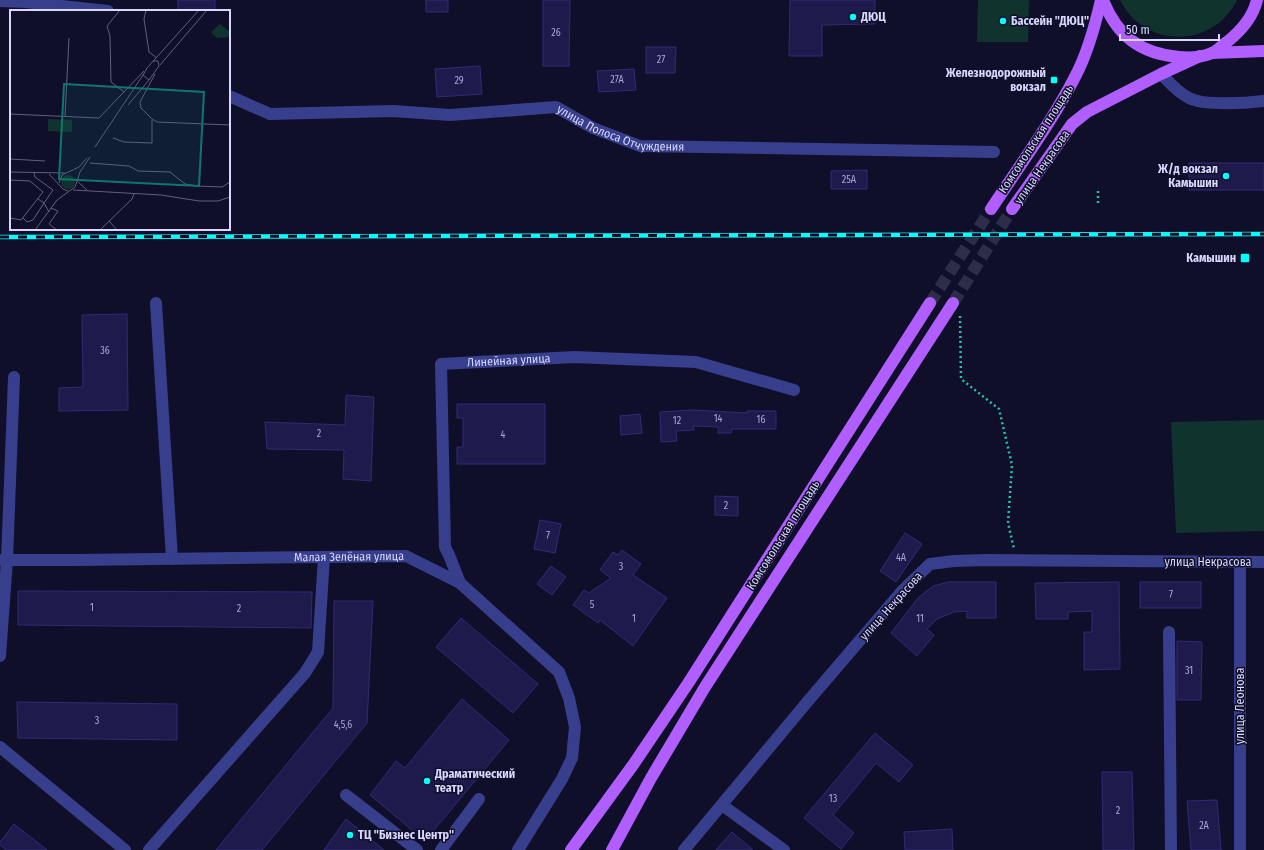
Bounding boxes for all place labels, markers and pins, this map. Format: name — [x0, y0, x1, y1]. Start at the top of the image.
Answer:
place label: ДЮЦ — [860, 10, 886, 24]
marker: ДЮЦ — [848, 12, 858, 22]
place label: Бассейн "ДЮЦ" — [1011, 14, 1089, 28]
marker: Бассейн "ДЮЦ" — [998, 16, 1008, 26]
place label: Железнодорожный вокзал — [945, 66, 1046, 94]
marker: Железнодорожный вокзал — [1049, 75, 1059, 85]
place label: Ж/д вокзал Камышин — [1157, 162, 1218, 190]
marker: Ж/д вокзал Камышин — [1221, 171, 1231, 181]
place label: Камышин — [1186, 251, 1236, 265]
marker: Камышин — [1239, 252, 1251, 264]
place label: Драматический театр — [434, 767, 515, 795]
marker: Драматический театр — [422, 776, 432, 786]
place label: ТЦ "Бизнес Центр" — [358, 828, 454, 842]
marker: ТЦ "Бизнес Центр" — [345, 830, 355, 840]

